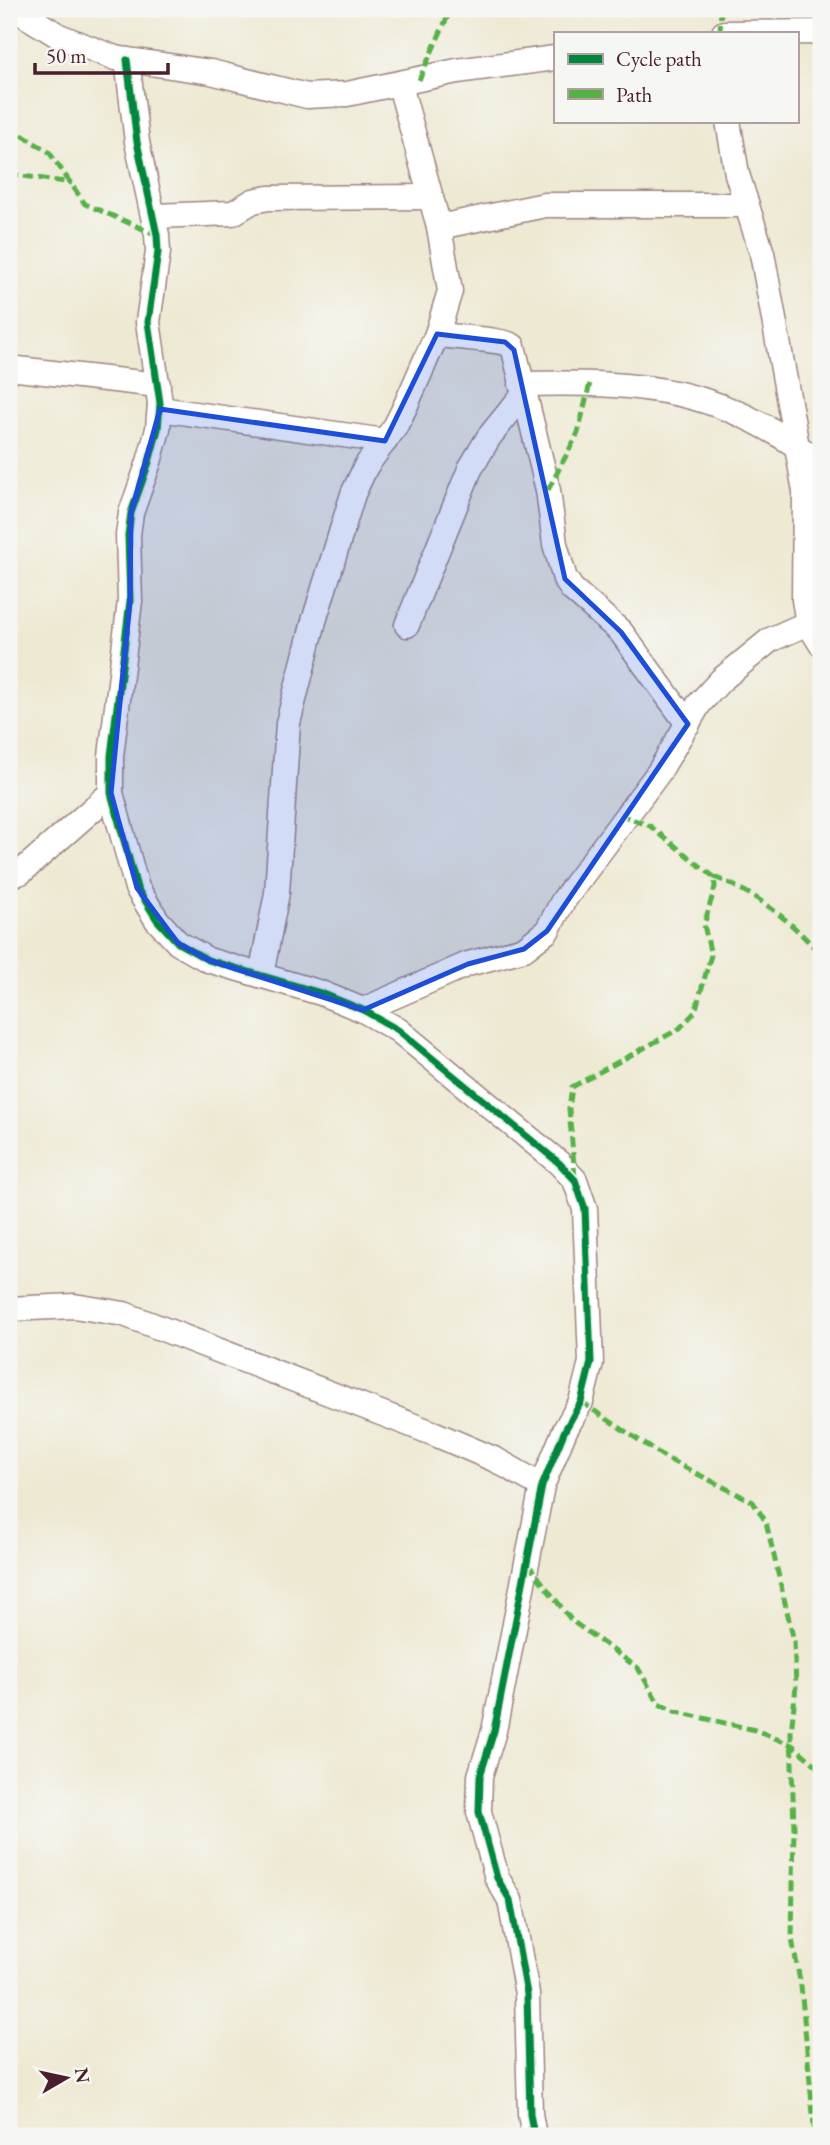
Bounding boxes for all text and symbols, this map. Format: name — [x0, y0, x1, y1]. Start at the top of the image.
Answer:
scale bar — [35, 32, 168, 76]
legend — [554, 32, 798, 122]
text: 50 m — [46, 42, 87, 69]
text: Cycle path — [616, 45, 702, 72]
text: Path — [616, 81, 653, 108]
north arrow — [32, 2044, 102, 2114]
text: N — [69, 2066, 96, 2086]

